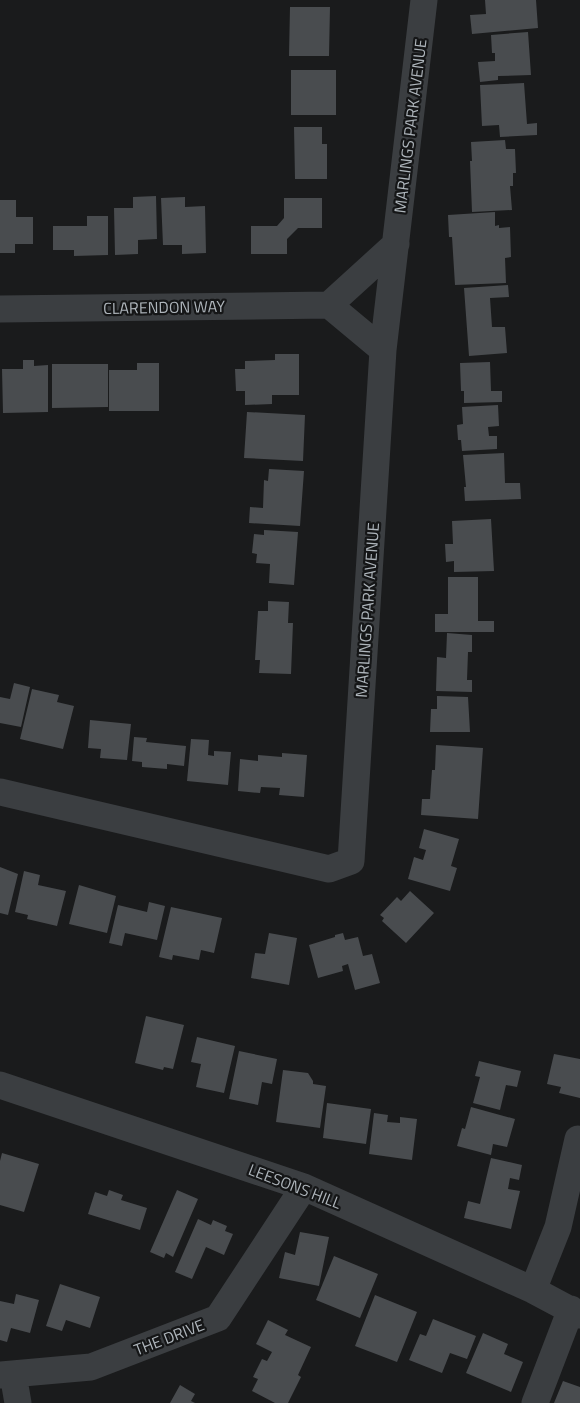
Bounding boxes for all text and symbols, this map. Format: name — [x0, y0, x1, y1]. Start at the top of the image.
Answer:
street label: MARLINGS PARK AVENUE — [387, 37, 433, 215]
street label: CLARENDON WAY — [103, 294, 226, 320]
street label: MARLINGS PARK AVENUE — [349, 521, 385, 698]
street label: LEESONS HILL — [245, 1157, 345, 1215]
street label: THE DRIVE — [130, 1313, 208, 1361]

